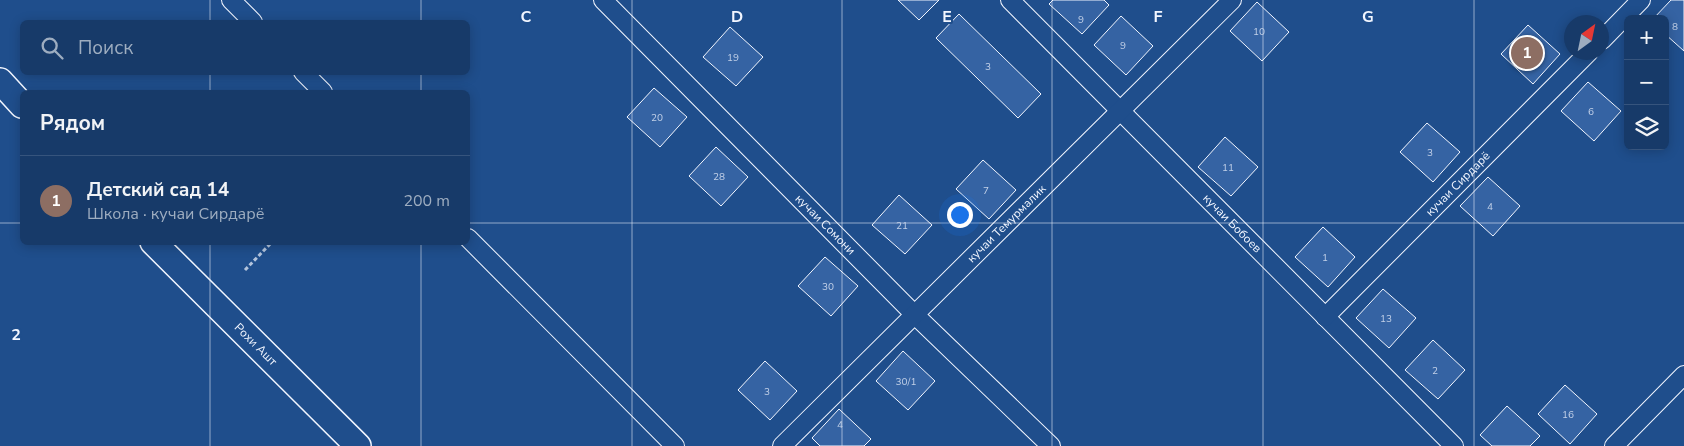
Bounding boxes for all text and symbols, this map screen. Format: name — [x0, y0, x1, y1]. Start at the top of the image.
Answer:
text: C — [521, 6, 532, 28]
text: D — [731, 6, 743, 28]
text: E — [942, 6, 952, 28]
text: F — [1154, 6, 1163, 28]
text: G — [1362, 6, 1374, 28]
house number: 9 — [1078, 13, 1084, 27]
north arrow — [1564, 15, 1609, 60]
map controls — [1624, 15, 1669, 150]
button: + — [1624, 15, 1669, 60]
search box — [20, 20, 470, 75]
house number: 8 — [1672, 20, 1678, 34]
house number: 10 — [1253, 25, 1265, 39]
icon: search — [38, 34, 66, 62]
pin: 1 — [1511, 34, 1543, 72]
text: Поиск — [78, 35, 133, 61]
house number: 9 — [1120, 39, 1126, 53]
house number: 19 — [727, 51, 739, 65]
house number: 3 — [985, 60, 991, 74]
button: − — [1624, 60, 1669, 105]
house number: 6 — [1588, 105, 1594, 119]
button: layers — [1624, 105, 1669, 150]
text: Рядом — [40, 109, 105, 137]
house number: 20 — [651, 111, 663, 125]
house number: 3 — [1427, 146, 1433, 160]
street label: кучаи Сирдарё — [1422, 148, 1493, 220]
house number: 11 — [1222, 161, 1234, 175]
house number: 28 — [713, 170, 725, 184]
text: Детский сад 14 — [87, 177, 229, 203]
street label: кучаи Темурмалик — [964, 181, 1050, 266]
house number: 7 — [983, 184, 989, 198]
text: 1 — [51, 190, 61, 212]
text: 200 m — [403, 190, 450, 212]
street label: кучаи Бобоев — [1199, 190, 1265, 257]
street label: кучаи Сомони — [792, 191, 859, 258]
house number: 4 — [1487, 200, 1493, 214]
your location — [947, 202, 973, 228]
text: Школа · кучаи Сирдарё — [87, 203, 264, 225]
house number: 21 — [896, 219, 908, 233]
house number: 1 — [1322, 251, 1328, 265]
house number: 30 — [822, 280, 834, 294]
house number: 13 — [1380, 312, 1392, 326]
street label: Рохи Ашт — [231, 319, 281, 370]
text: 2 — [11, 324, 21, 346]
house number: 2 — [1432, 364, 1438, 378]
house number: 30/1 — [896, 375, 916, 389]
house number: 3 — [764, 385, 770, 399]
house number: 16 — [1562, 408, 1574, 422]
house number: 4 — [837, 418, 843, 432]

